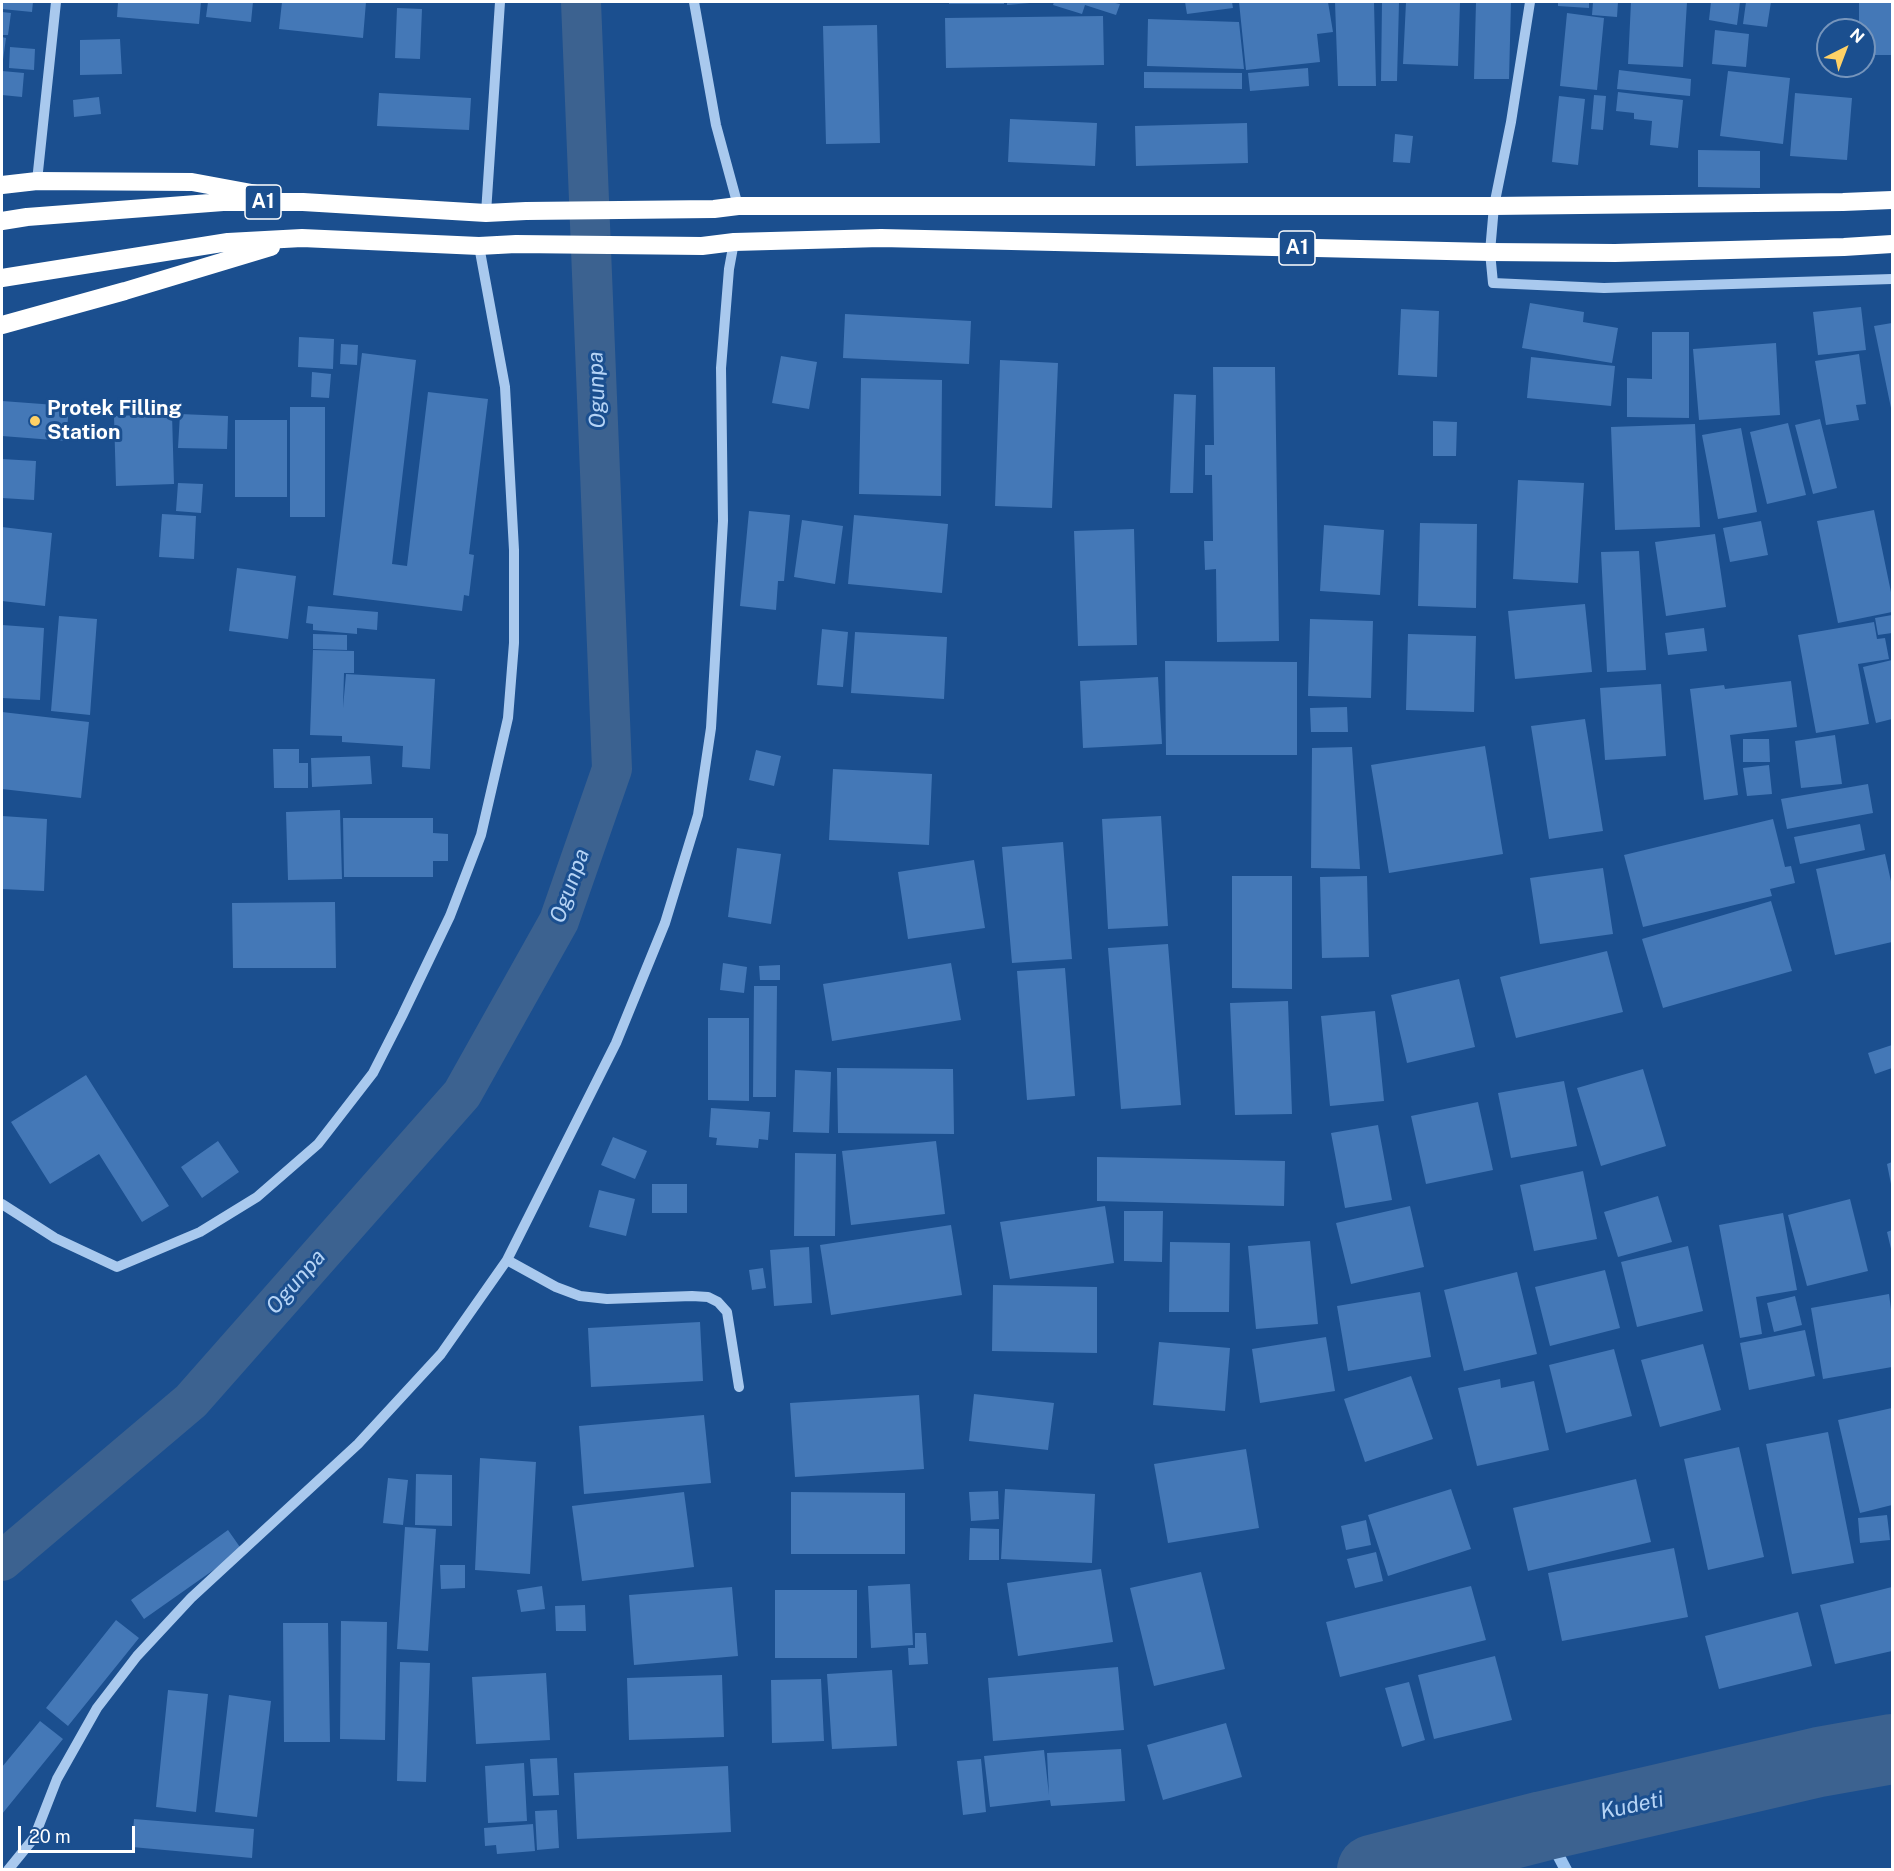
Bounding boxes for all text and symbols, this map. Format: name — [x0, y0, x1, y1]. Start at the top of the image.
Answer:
north arrow — [1816, 18, 1876, 78]
text: N — [1846, 24, 1868, 47]
road number: A1 — [245, 185, 281, 219]
road number: A1 — [1279, 231, 1315, 265]
water label: Ogunpa — [582, 351, 612, 429]
place label: Protek Filling Station — [47, 396, 182, 446]
marker: Protek Filling Station — [28, 414, 42, 428]
water label: Ogunpa — [544, 845, 596, 927]
water label: Ogunpa — [261, 1244, 331, 1320]
water label: Kudeti — [1598, 1786, 1666, 1826]
scale bar — [21, 1814, 138, 1852]
text: 20 m — [29, 1826, 71, 1847]

